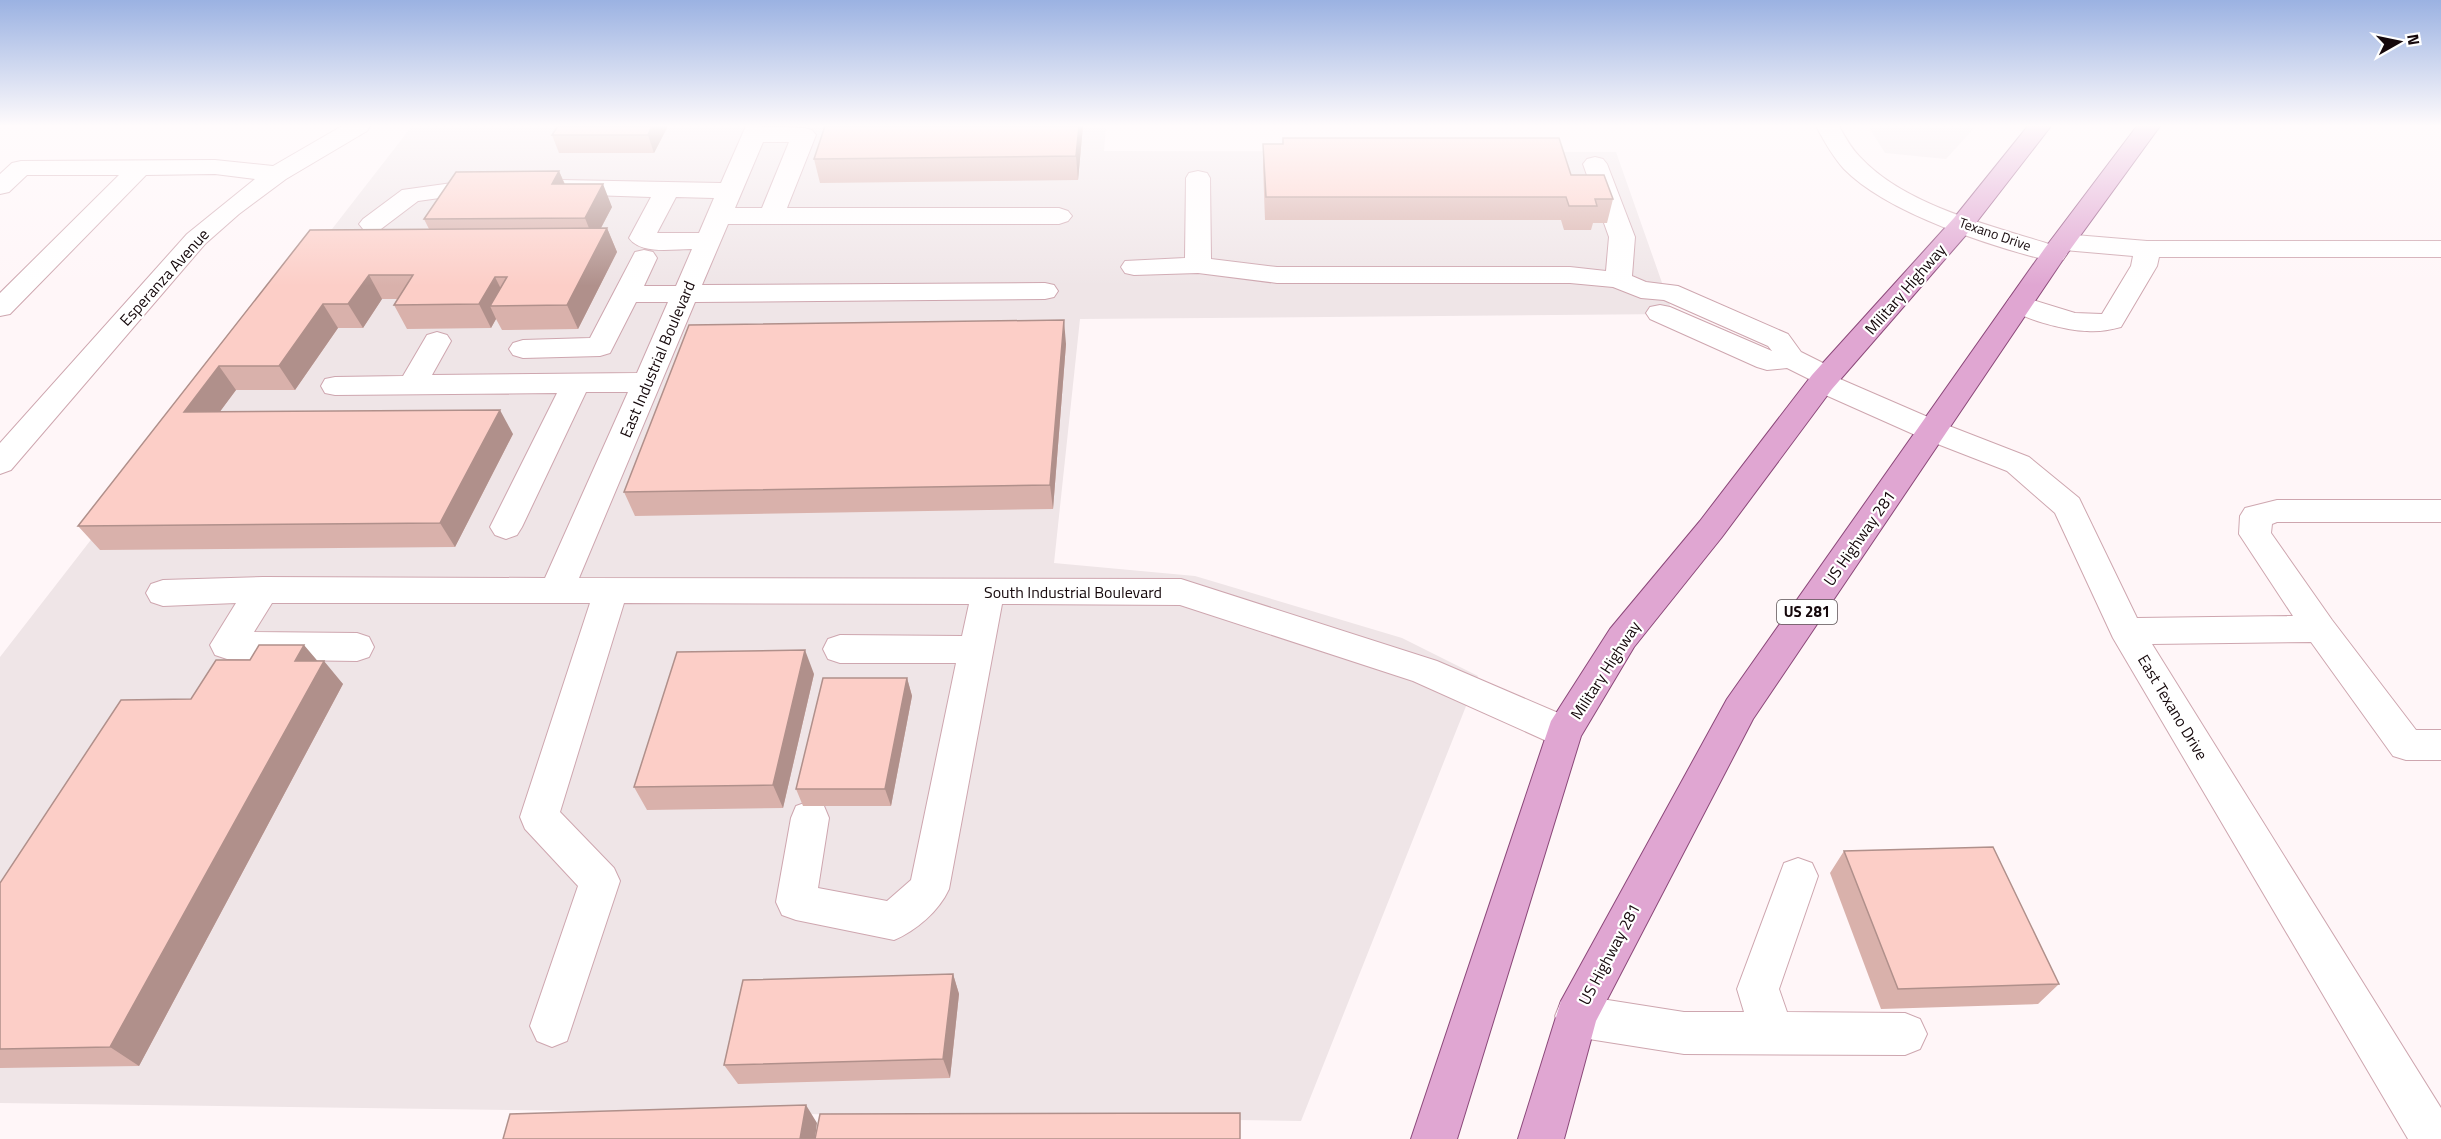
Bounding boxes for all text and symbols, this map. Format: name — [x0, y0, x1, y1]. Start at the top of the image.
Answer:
north arrow — [2369, 12, 2429, 72]
text: N — [2401, 32, 2427, 47]
street label: Texano Drive — [1956, 211, 2034, 256]
street label: Esperanza Avenue — [114, 223, 214, 331]
street label: Military Highway — [1859, 238, 1951, 340]
street label: East Industrial Boulevard — [613, 277, 701, 441]
street label: US Highway 281 — [1817, 485, 1901, 591]
street label: South Industrial Boulevard — [984, 580, 1162, 604]
road number: US 281 — [1777, 600, 1837, 624]
street label: Military Highway — [1564, 616, 1646, 724]
street label: East Texano Drive — [2132, 650, 2214, 764]
street label: US Highway 281 — [1572, 899, 1646, 1009]

